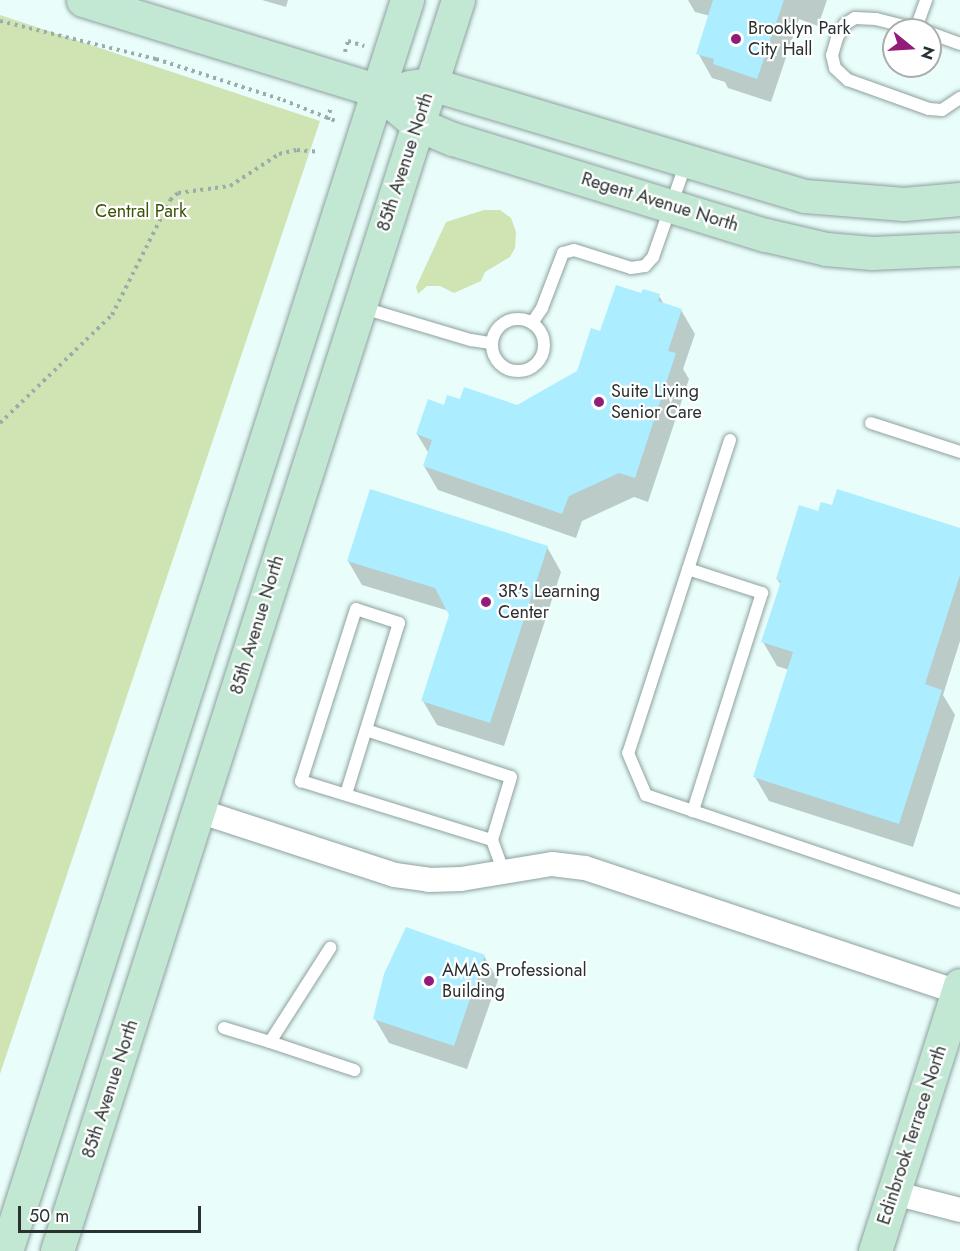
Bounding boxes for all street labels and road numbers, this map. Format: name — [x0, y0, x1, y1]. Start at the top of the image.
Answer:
street label: 85th Avenue North — [372, 90, 438, 234]
street label: Regent Avenue North — [579, 168, 741, 236]
street label: 85th Avenue North — [226, 553, 288, 697]
street label: 85th Avenue North — [77, 1017, 143, 1161]
street label: Edinbrook Terrace North — [873, 1043, 951, 1227]

